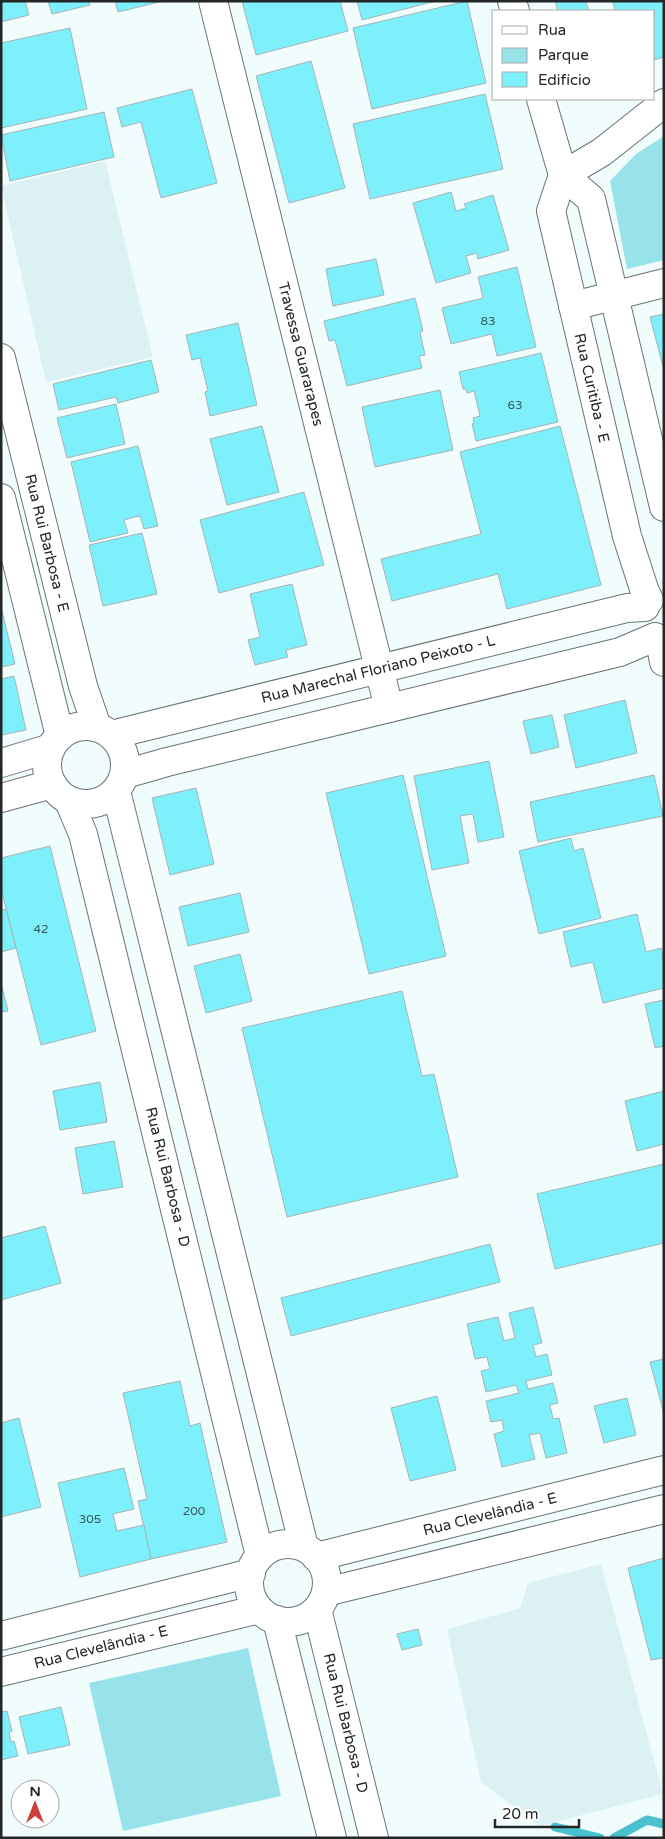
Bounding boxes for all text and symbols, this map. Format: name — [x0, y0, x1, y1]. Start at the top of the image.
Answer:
legend — [492, 10, 655, 100]
text: Rua — [538, 21, 566, 39]
text: Parque — [538, 46, 589, 64]
text: Edifício — [538, 71, 591, 89]
street label: Travessa Guararapes — [274, 280, 328, 428]
house number: 83 — [480, 314, 496, 328]
street label: Rua Curitiba - E — [571, 331, 613, 445]
house number: 63 — [507, 398, 523, 412]
street label: Rua Rui Barbosa - E — [21, 472, 73, 614]
street label: Rua Marechal Floriano Peixoto - L — [259, 631, 497, 707]
house number: 42 — [33, 922, 49, 936]
street label: Rua Rui Barbosa - D — [142, 1105, 194, 1249]
street label: Rua Clevelândia - E — [421, 1489, 559, 1539]
house number: 200 — [183, 1504, 206, 1518]
house number: 305 — [79, 1512, 101, 1526]
street label: Rua Clevelândia - E — [32, 1622, 170, 1672]
street label: Rua Rui Barbosa - D — [320, 1651, 372, 1795]
north arrow — [10, 1779, 60, 1829]
text: N — [29, 1783, 41, 1800]
scale bar — [495, 1796, 579, 1828]
text: 20 m — [502, 1805, 539, 1823]

